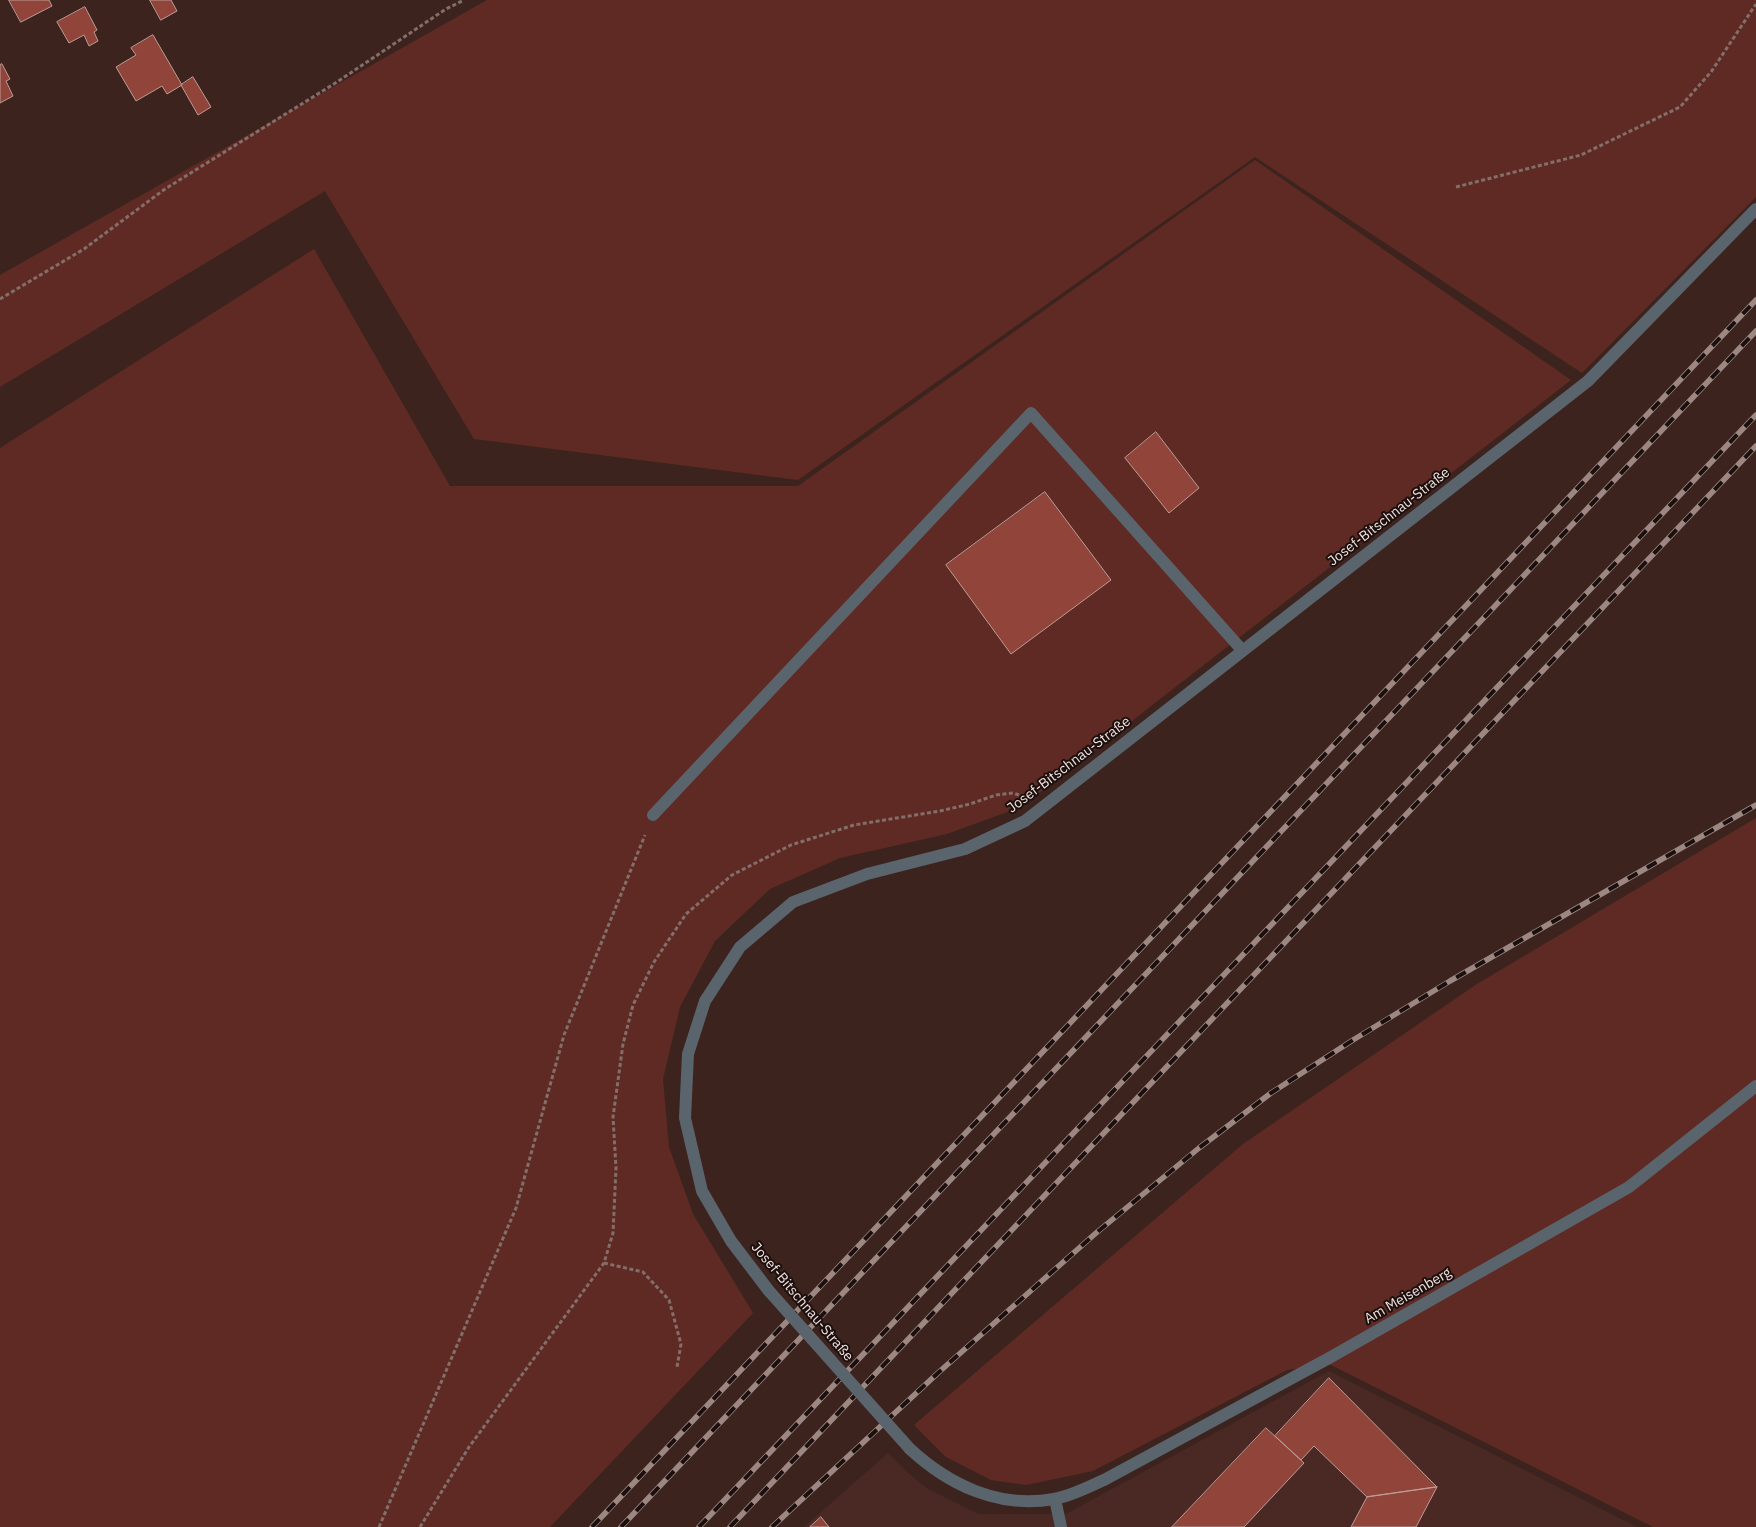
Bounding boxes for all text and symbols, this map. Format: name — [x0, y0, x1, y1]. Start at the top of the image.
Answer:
street label: Josef-Bitschnau-Straße — [1325, 464, 1453, 570]
street label: Josef-Bitschnau-Straße — [1004, 713, 1134, 817]
street label: Josef-Bitschnau-Straße — [747, 1239, 857, 1365]
street label: Am Meisenberg — [1362, 1264, 1454, 1328]

